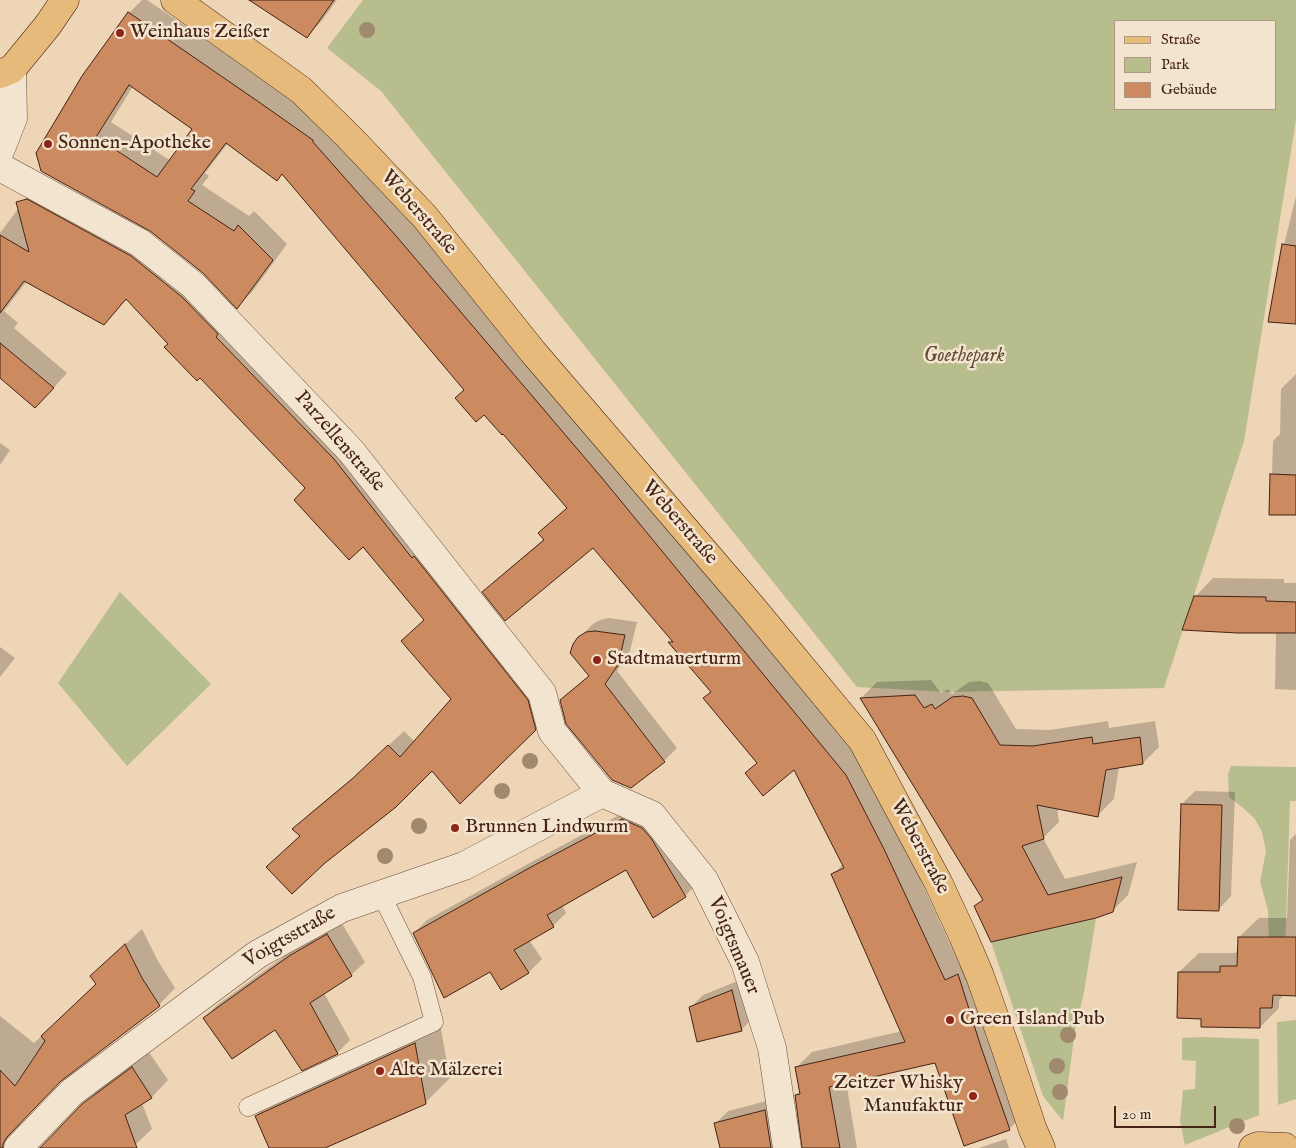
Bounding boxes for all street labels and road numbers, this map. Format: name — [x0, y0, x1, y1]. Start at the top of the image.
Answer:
street label: Weberstraße — [375, 166, 461, 260]
street label: Parzellenstraße — [289, 387, 389, 497]
street label: Weberstraße — [636, 476, 722, 570]
street label: Weberstraße — [884, 796, 954, 898]
street label: Voigtsmauer — [702, 894, 764, 998]
street label: Voigtsstraße — [240, 902, 340, 974]

